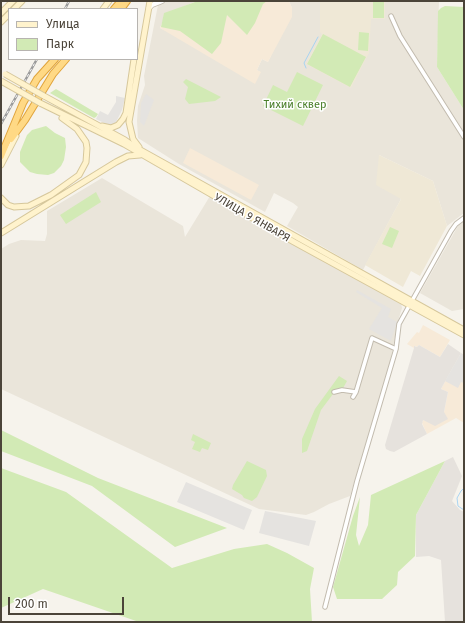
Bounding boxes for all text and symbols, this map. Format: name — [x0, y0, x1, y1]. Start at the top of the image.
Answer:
legend — [8, 8, 138, 60]
text: Улица — [46, 17, 80, 31]
text: Парк — [46, 37, 74, 51]
park label: Тихий сквер — [263, 98, 327, 112]
street label: УЛИЦА 9 ЯНВАРЯ — [212, 191, 292, 245]
scale bar — [10, 589, 126, 615]
text: 200 m — [15, 597, 48, 611]

